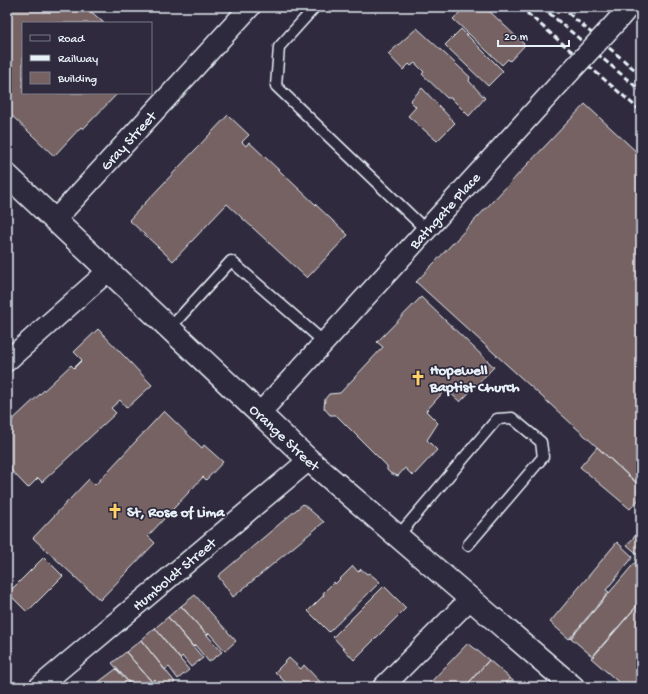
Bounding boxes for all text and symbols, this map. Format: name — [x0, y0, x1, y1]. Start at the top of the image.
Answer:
legend — [22, 22, 152, 94]
scale bar — [498, 22, 569, 48]
text: 20 m — [504, 31, 529, 45]
text: Road — [58, 33, 85, 47]
text: Railway — [58, 53, 98, 67]
text: Building — [57, 73, 97, 87]
street label: Gray Street — [98, 107, 162, 175]
street label: Bathgate Place — [406, 169, 485, 254]
place label: Hopewell Baptist Church — [429, 362, 520, 397]
church icon: Hopewell Baptist Church — [409, 369, 427, 387]
street label: Orange Street — [245, 401, 324, 477]
church icon: St, Rose of Lima — [106, 502, 124, 520]
place label: St, Rose of Lima — [127, 504, 225, 522]
street label: Humboldt Street — [129, 534, 222, 616]

